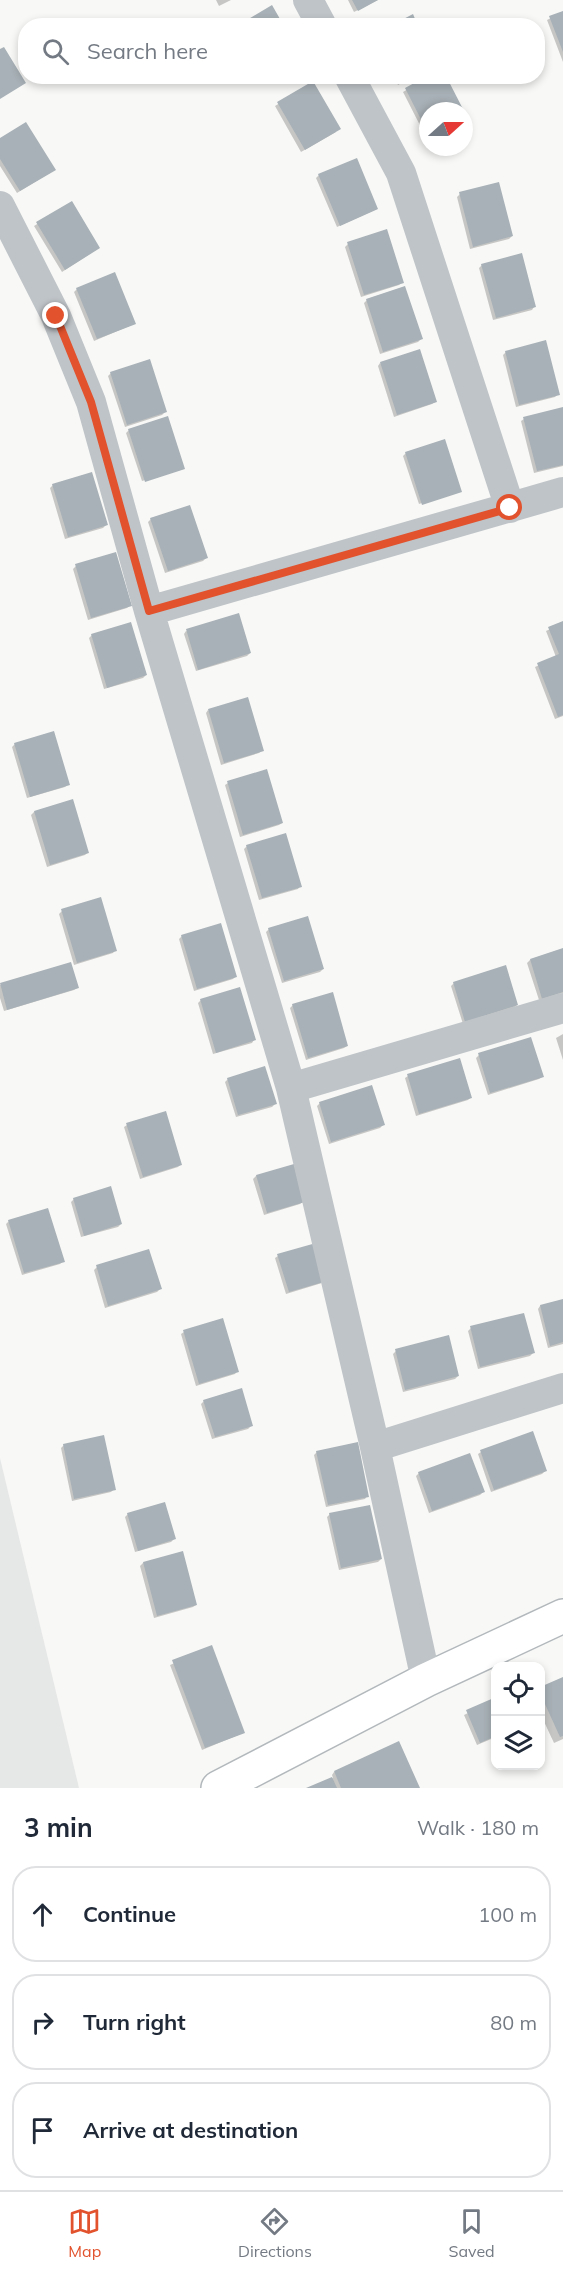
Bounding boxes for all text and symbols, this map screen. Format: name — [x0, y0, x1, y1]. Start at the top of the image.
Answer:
search box — [18, 18, 545, 84]
icon: search — [39, 35, 72, 68]
text: Search here — [87, 37, 208, 65]
north arrow — [419, 102, 473, 156]
route end — [42, 302, 68, 328]
route start — [496, 494, 522, 520]
map controls — [491, 1662, 545, 1770]
button: locate — [491, 1662, 545, 1716]
button: layers — [491, 1716, 545, 1770]
text: 3 min — [24, 1811, 93, 1844]
text: Walk · 180 m — [417, 1815, 539, 1840]
icon: ahead — [26, 1898, 59, 1931]
text: Continue — [83, 1900, 176, 1928]
text: 100 m — [478, 1902, 537, 1927]
icon: right — [26, 2006, 59, 2039]
text: Turn right — [83, 2008, 186, 2036]
text: 80 m — [490, 2010, 537, 2035]
icon: arrive — [26, 2114, 59, 2147]
text: Arrive at destination — [83, 2116, 298, 2144]
tab: Map — [68, 2205, 101, 2261]
tab: Directions — [238, 2205, 312, 2261]
tab: Saved — [449, 2205, 495, 2261]

